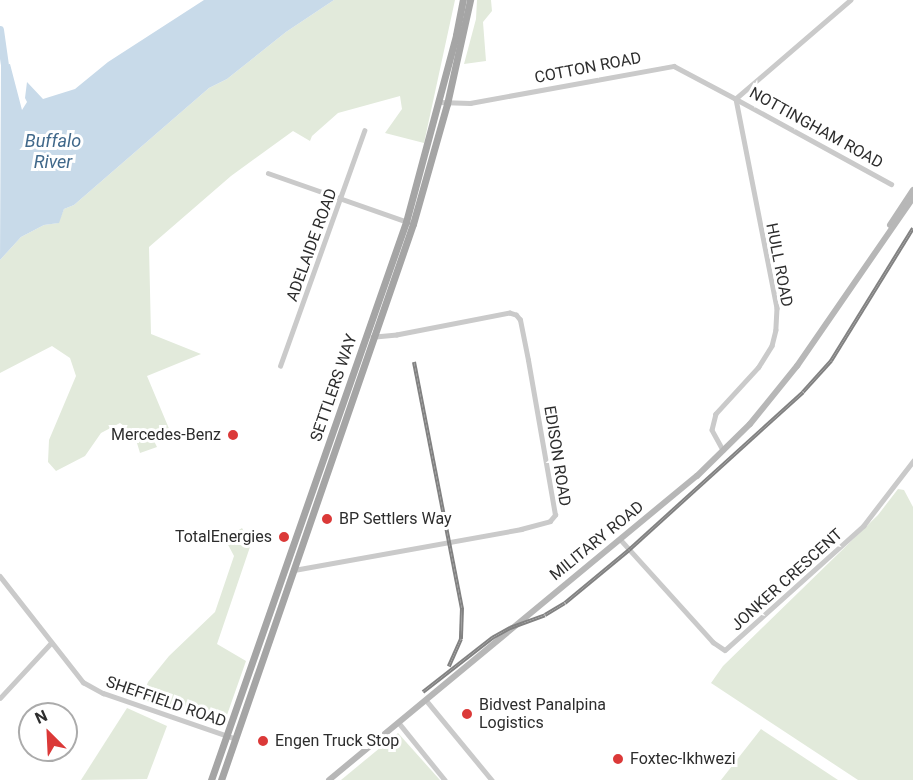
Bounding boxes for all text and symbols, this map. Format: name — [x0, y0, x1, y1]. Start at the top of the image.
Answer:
street label: COTTON ROAD — [533, 48, 643, 88]
street label: NOTTINGHAM ROAD — [746, 83, 886, 173]
water label: Buffalo River — [25, 131, 81, 174]
street label: ADELAIDE ROAD — [283, 186, 341, 304]
street label: HULL ROAD — [762, 222, 796, 308]
street label: SETTLERS WAY — [307, 332, 361, 444]
street label: EDISON ROAD — [540, 404, 574, 508]
place label: Mercedes-Benz — [111, 425, 221, 445]
marker: Mercedes-Benz — [226, 428, 240, 442]
street label: MILITARY ROAD — [546, 497, 648, 585]
place label: BP Settlers Way — [339, 509, 452, 529]
marker: BP Settlers Way — [320, 512, 334, 526]
street label: JONKER CRESCENT — [727, 525, 847, 635]
place label: TotalEnergies — [175, 527, 272, 547]
marker: TotalEnergies — [277, 530, 291, 544]
street label: SHEFFIELD ROAD — [103, 672, 229, 732]
place label: Bidvest Panalpina Logistics — [479, 695, 606, 733]
north arrow — [18, 702, 78, 762]
text: N — [32, 706, 50, 728]
marker: Bidvest Panalpina Logistics — [460, 707, 474, 721]
place label: Engen Truck Stop — [275, 731, 400, 751]
marker: Engen Truck Stop — [256, 734, 270, 748]
place label: Foxtec-Ikhwezi — [630, 749, 736, 769]
marker: Foxtec-Ikhwezi — [611, 752, 625, 766]

